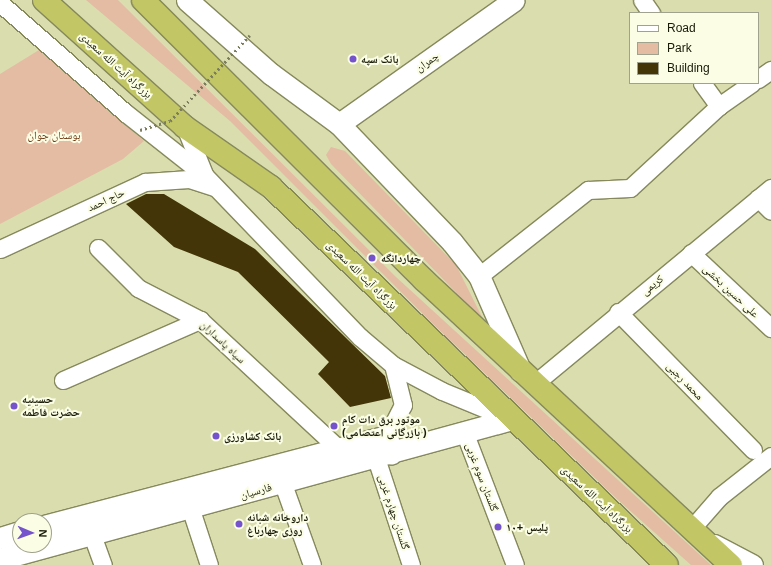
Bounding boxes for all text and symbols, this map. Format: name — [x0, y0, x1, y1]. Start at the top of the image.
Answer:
legend — [629, 12, 759, 84]
text: Road — [667, 21, 696, 35]
street label: بزرگراه آیت الله سعیدی — [77, 29, 155, 101]
text: Park — [667, 41, 692, 55]
street label: چمران — [413, 49, 441, 75]
place label: بانک سپه — [361, 52, 399, 66]
marker: بانک سپه — [348, 54, 358, 64]
text: Building — [667, 61, 710, 75]
park label: بوستان جوان — [28, 128, 80, 142]
street label: حاج احمد — [85, 186, 127, 214]
street label: بزرگراه آیت الله سعیدی — [324, 238, 400, 312]
place label: چهاردانگه — [381, 251, 421, 265]
marker: چهاردانگه — [366, 252, 378, 264]
street label: علی حسین بخشی — [700, 262, 762, 320]
street label: کریمی — [638, 272, 666, 298]
street label: سپاه پاسداران — [198, 318, 248, 366]
street label: محمد رجبی — [664, 359, 706, 403]
place label: حسینیه حضرت فاطمه — [22, 393, 80, 419]
marker: حسینیه حضرت فاطمه — [9, 401, 19, 411]
place label: موتور برق دات کام (بازرگانی اعتصامی ) — [342, 413, 427, 439]
marker: موتور برق دات کام (بازرگانی اعتصامی ) — [329, 421, 339, 431]
place label: بانک کشاورزی — [224, 429, 281, 443]
marker: بانک کشاورزی — [211, 431, 221, 441]
street label: گلستان سوم غربی — [463, 441, 501, 513]
street label: بزرگراه آیت الله سعیدی — [559, 463, 635, 535]
street label: گلستان چهارم غربی — [376, 473, 412, 551]
street label: فارسیان — [239, 480, 273, 502]
place label: داروخانه شبانه روزی چهارباغ — [247, 511, 308, 537]
north arrow — [12, 513, 52, 553]
marker: داروخانه شبانه روزی چهارباغ — [234, 519, 244, 529]
place label: پلیس +۱۰ — [506, 520, 548, 534]
marker: پلیس +۱۰ — [493, 522, 503, 532]
text: N — [37, 529, 49, 538]

